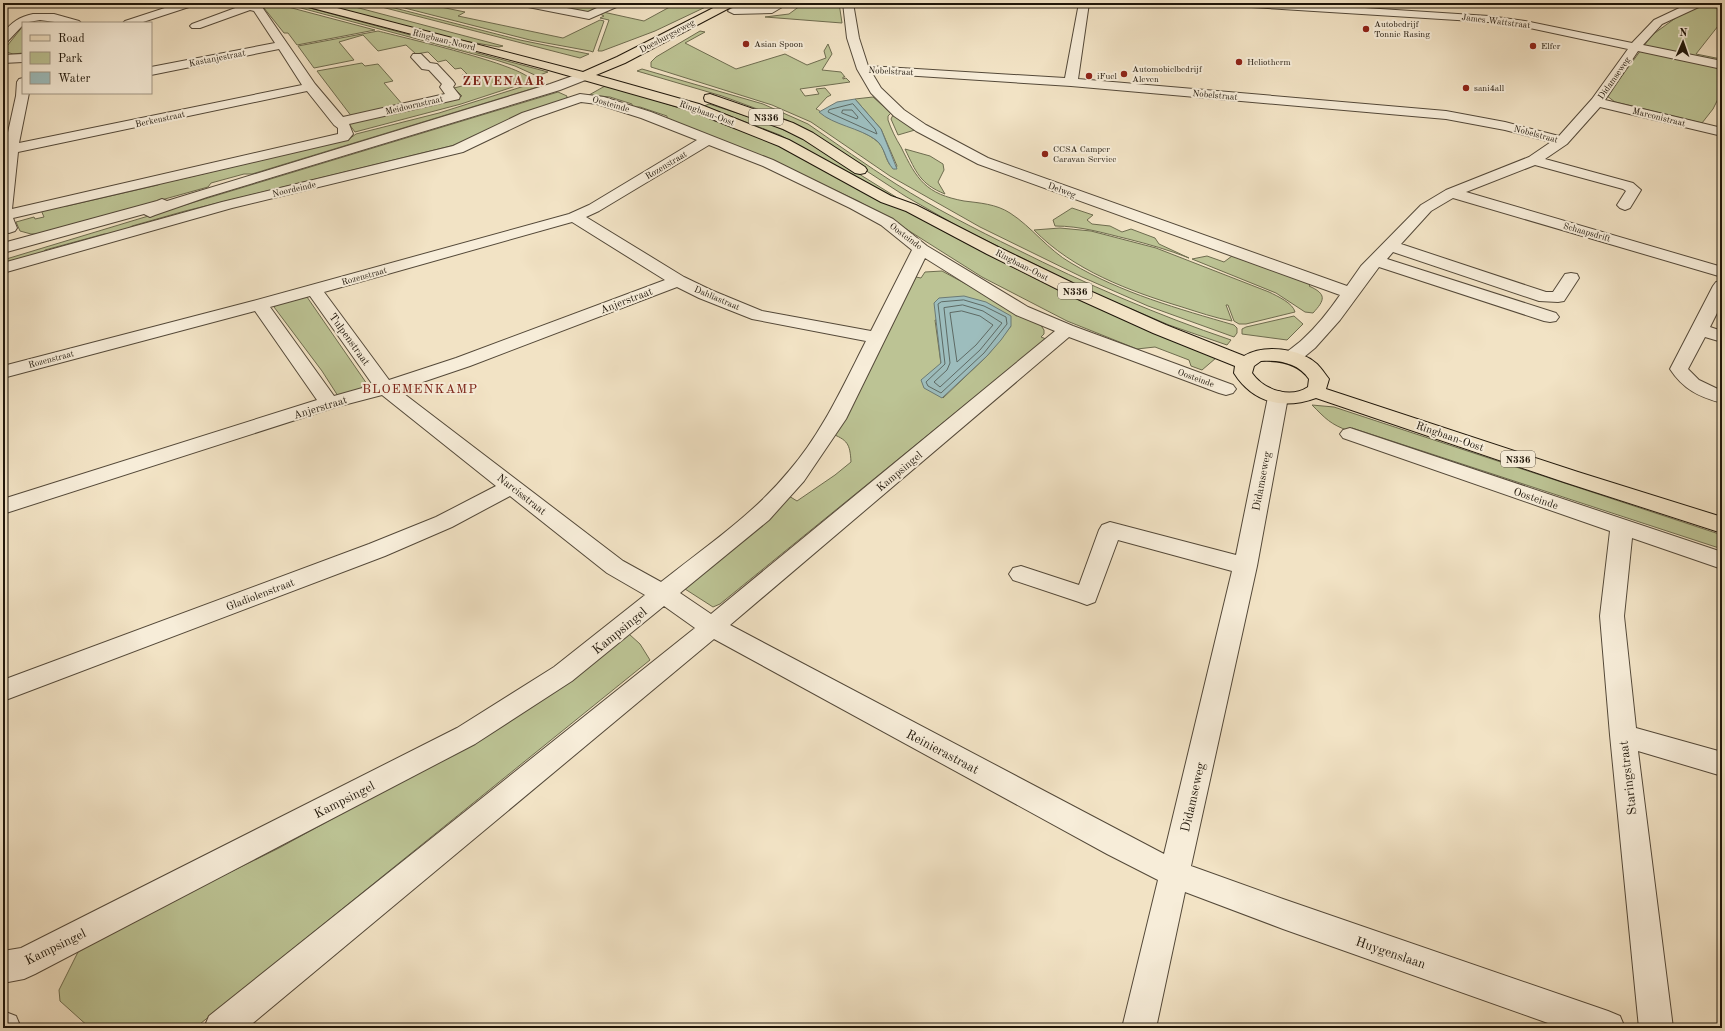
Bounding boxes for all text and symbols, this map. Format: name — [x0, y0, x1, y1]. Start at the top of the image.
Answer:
street label: James Wattstraat — [1461, 13, 1531, 30]
street label: Doesburgseweg — [638, 18, 696, 55]
place label: Autobedrijf Tonnie Rasing — [1374, 20, 1430, 39]
legend — [22, 22, 152, 94]
north arrow — [1663, 22, 1703, 62]
marker: Autobedrijf Tonnie Rasing — [1361, 24, 1371, 34]
street label: Ringbaan-Noord — [411, 28, 477, 53]
text: N — [1679, 28, 1688, 39]
text: Road — [58, 33, 85, 45]
marker: Asian Spoon — [741, 39, 751, 49]
place label: Asian Spoon — [754, 40, 803, 49]
marker: Elfer — [1528, 41, 1538, 51]
place label: Elfer — [1541, 42, 1561, 51]
street label: Kastanjestraat — [188, 49, 246, 68]
text: Park — [58, 53, 83, 65]
street label: Didamseweg — [1597, 55, 1632, 101]
marker: Heliotherm — [1234, 57, 1244, 67]
place label: Heliotherm — [1247, 58, 1291, 67]
place label: Automobielbedrijf Aleven — [1132, 65, 1203, 84]
street label: Nobelstraat — [868, 66, 914, 77]
marker: Automobielbedrijf Aleven — [1119, 69, 1129, 79]
marker: iFuel — [1084, 71, 1094, 81]
place label: iFuel — [1097, 72, 1117, 81]
text: Water — [58, 73, 91, 85]
district label: ZEVENAAR — [463, 75, 545, 88]
marker: sani4all — [1461, 83, 1471, 93]
place label: sani4all — [1474, 84, 1505, 93]
street label: Nobelstraat — [1192, 89, 1238, 102]
street label: Meidoornstraat — [384, 94, 444, 117]
street label: Oosteinde — [591, 95, 630, 114]
street label: Ringbaan-Oost — [678, 99, 736, 128]
street label: Marconistraat — [1632, 107, 1686, 128]
road number: N336 — [749, 109, 783, 125]
street label: Berkenstraat — [134, 110, 186, 129]
street label: Nobelstraat — [1513, 124, 1559, 145]
place label: CCSA Camper Caravan Service — [1053, 145, 1116, 164]
marker: CCSA Camper Caravan Service — [1040, 149, 1050, 159]
street label: Rozenstraat — [644, 150, 689, 181]
street label: Noordeinde — [271, 180, 317, 199]
street label: Delweg — [1047, 181, 1077, 200]
street label: Oosteinde — [888, 221, 924, 251]
street label: Schaapsdrift — [1562, 221, 1612, 244]
street label: Ringbaan-Oost — [994, 248, 1050, 283]
street label: Rozenstraat — [340, 266, 388, 287]
road number: N336 — [1058, 283, 1092, 299]
street label: Dahliastraat — [693, 285, 741, 312]
street label: Anjerstraat — [599, 286, 654, 316]
street label: Tulpenstraat — [326, 312, 371, 368]
street label: Rozenstraat — [27, 349, 75, 370]
street label: Oosteinde — [1176, 368, 1215, 389]
district label: BLOEMENKAMP — [362, 383, 478, 396]
street label: Anjerstraat — [292, 395, 349, 422]
street label: Ringbaan-Oost — [1414, 421, 1485, 454]
street label: Kampsingel — [875, 450, 925, 494]
street label: Didamseweg — [1251, 451, 1274, 512]
road number: N336 — [1501, 451, 1535, 467]
street label: Narcisstraat — [495, 473, 548, 518]
street label: Oosteinde — [1512, 487, 1559, 512]
street label: Gladiolenstraat — [225, 577, 296, 613]
street label: Kampsingel — [590, 605, 650, 657]
street label: Reinierastraat — [904, 728, 981, 777]
street label: Staringstraat — [1617, 739, 1639, 816]
street label: Didamseweg — [1179, 761, 1208, 834]
street label: Kampsingel — [312, 779, 377, 821]
street label: Kampsingel — [23, 927, 89, 968]
street label: Huygenslaan — [1354, 935, 1427, 971]

